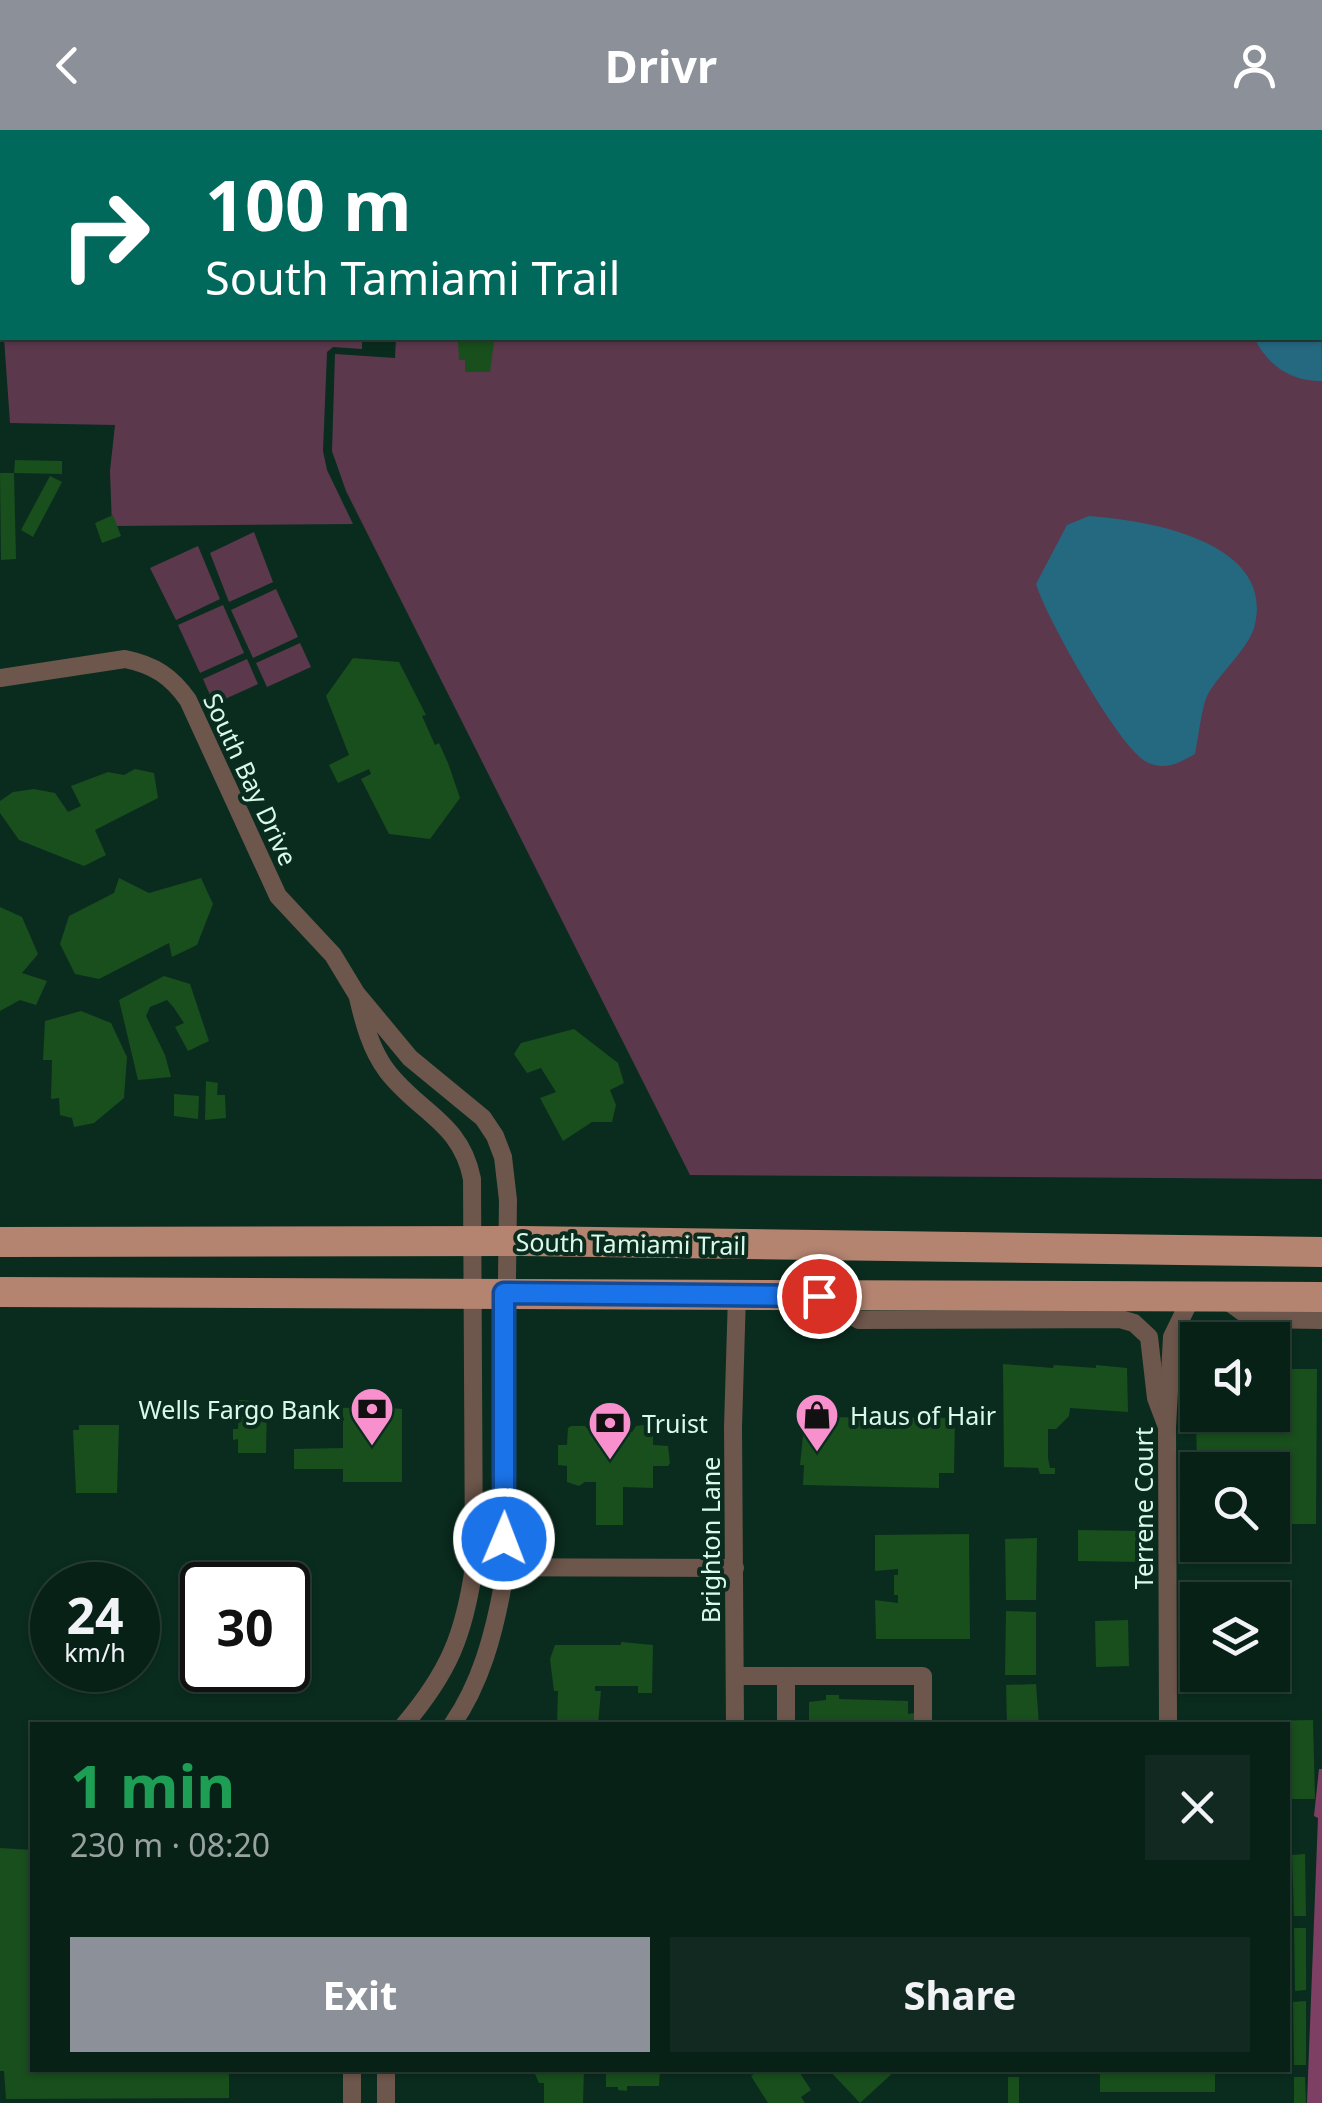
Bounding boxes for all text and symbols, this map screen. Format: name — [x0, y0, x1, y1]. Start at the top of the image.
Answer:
text: Drivr — [605, 35, 717, 96]
icon: back — [40, 38, 95, 93]
icon: person — [1227, 38, 1282, 93]
text: 100 m — [205, 156, 412, 252]
icon: right — [40, 170, 170, 300]
text: South Tamiami Trail — [205, 247, 620, 308]
street label: South Bay Drive — [196, 687, 306, 871]
street label: South Tamiami Trail — [515, 1224, 747, 1262]
pin — [777, 1254, 862, 1339]
icon: arrive — [792, 1269, 847, 1324]
map controls — [1180, 1322, 1290, 1692]
button: sound — [1180, 1322, 1290, 1432]
bank icon: Wells Fargo Bank — [349, 1386, 395, 1447]
place label: Wells Fargo Bank — [139, 1392, 341, 1426]
shop icon: Haus of Hair — [794, 1392, 840, 1453]
place label: Haus of Hair — [850, 1398, 996, 1432]
bank icon: Truist — [587, 1400, 633, 1461]
place label: Truist — [642, 1406, 708, 1440]
street label: Terrene Court — [1126, 1427, 1160, 1589]
button: search — [1180, 1452, 1290, 1562]
street label: Brighton Lane — [693, 1457, 727, 1623]
position arrow — [452, 1487, 556, 1591]
speed limit sign: 30 — [180, 1562, 310, 1692]
text: 24 — [66, 1581, 124, 1649]
button: layers — [1180, 1582, 1290, 1692]
text: km/h — [64, 1635, 126, 1669]
text: 1 min — [70, 1744, 235, 1826]
button: close — [1145, 1755, 1250, 1860]
text: 230 m · 08:20 — [70, 1823, 270, 1866]
button: Exit — [70, 1937, 650, 2052]
button: Share — [670, 1937, 1250, 2052]

